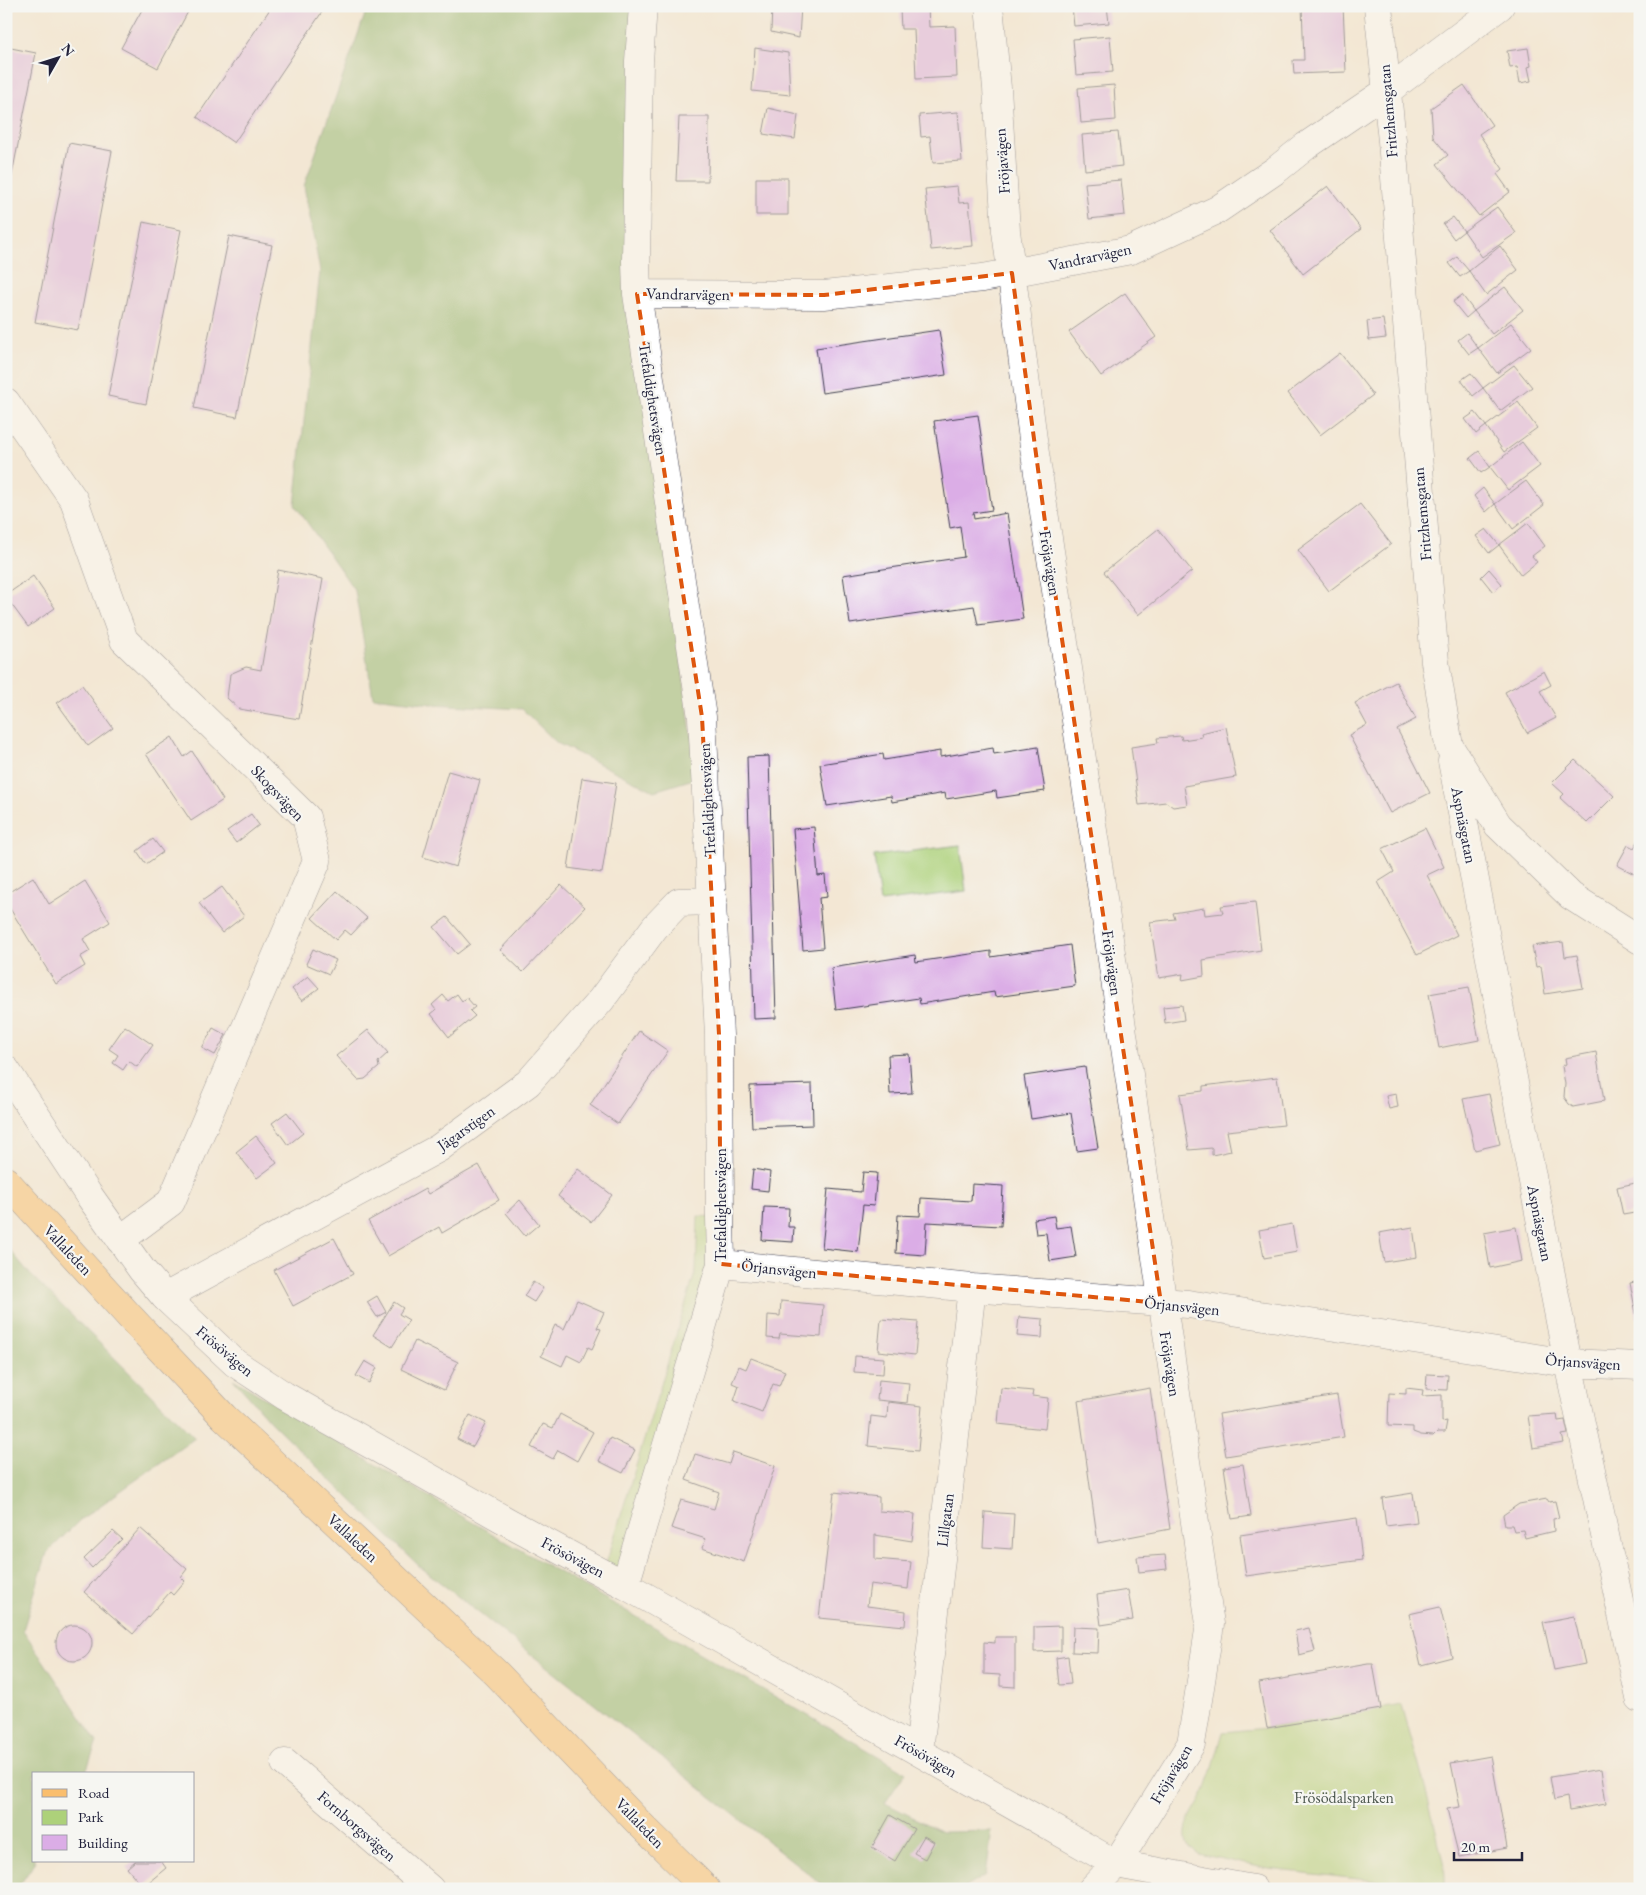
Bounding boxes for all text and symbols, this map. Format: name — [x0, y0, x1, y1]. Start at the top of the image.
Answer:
north arrow — [32, 32, 82, 82]
text: N — [58, 40, 79, 60]
street label: Fritzhemsgatan — [1373, 63, 1403, 159]
street label: Fröjavägen — [989, 127, 1015, 195]
street label: Vandrarvägen — [1047, 238, 1134, 276]
street label: Vandrarvägen — [646, 283, 731, 305]
street label: Trefaldighetsvägen — [634, 341, 672, 458]
street label: Fritzhemsgatan — [1407, 466, 1437, 562]
street label: Fröjavägen — [1034, 529, 1066, 598]
street label: Trefaldighetsvägen — [694, 742, 720, 858]
street label: Skogsvägen — [247, 760, 310, 826]
street label: Aspnäsgatan — [1446, 784, 1482, 866]
street label: Fröjavägen — [1097, 929, 1127, 998]
street label: Jägarstigen — [431, 1100, 500, 1157]
street label: Trefaldighetsvägen — [710, 1147, 731, 1262]
street label: Aspnäsgatan — [1522, 1182, 1558, 1264]
street label: Vallaleden — [39, 1220, 97, 1280]
street label: Örjansvägen — [740, 1255, 818, 1283]
street label: Örjansvägen — [1143, 1292, 1221, 1320]
street label: Frösövägen — [192, 1321, 259, 1382]
street label: Fröjavägen — [1154, 1330, 1186, 1399]
street label: Örjansvägen — [1544, 1349, 1622, 1375]
street label: Lillgatan — [931, 1491, 959, 1548]
street label: Vallaleden — [323, 1509, 383, 1567]
street label: Frösövägen — [538, 1532, 609, 1583]
street label: Frösövägen — [891, 1730, 962, 1783]
street label: Fröjavägen — [1145, 1740, 1197, 1808]
legend — [32, 1772, 195, 1862]
text: Road — [78, 1783, 110, 1802]
street label: Fornborgsvägen — [313, 1786, 401, 1866]
park label: Frösödalsparken — [1294, 1787, 1395, 1808]
street label: Vallaleden — [611, 1793, 670, 1853]
text: Park — [78, 1807, 105, 1826]
scale bar — [1454, 1830, 1521, 1862]
text: Building — [78, 1833, 128, 1852]
text: 20 m — [1461, 1837, 1490, 1856]

